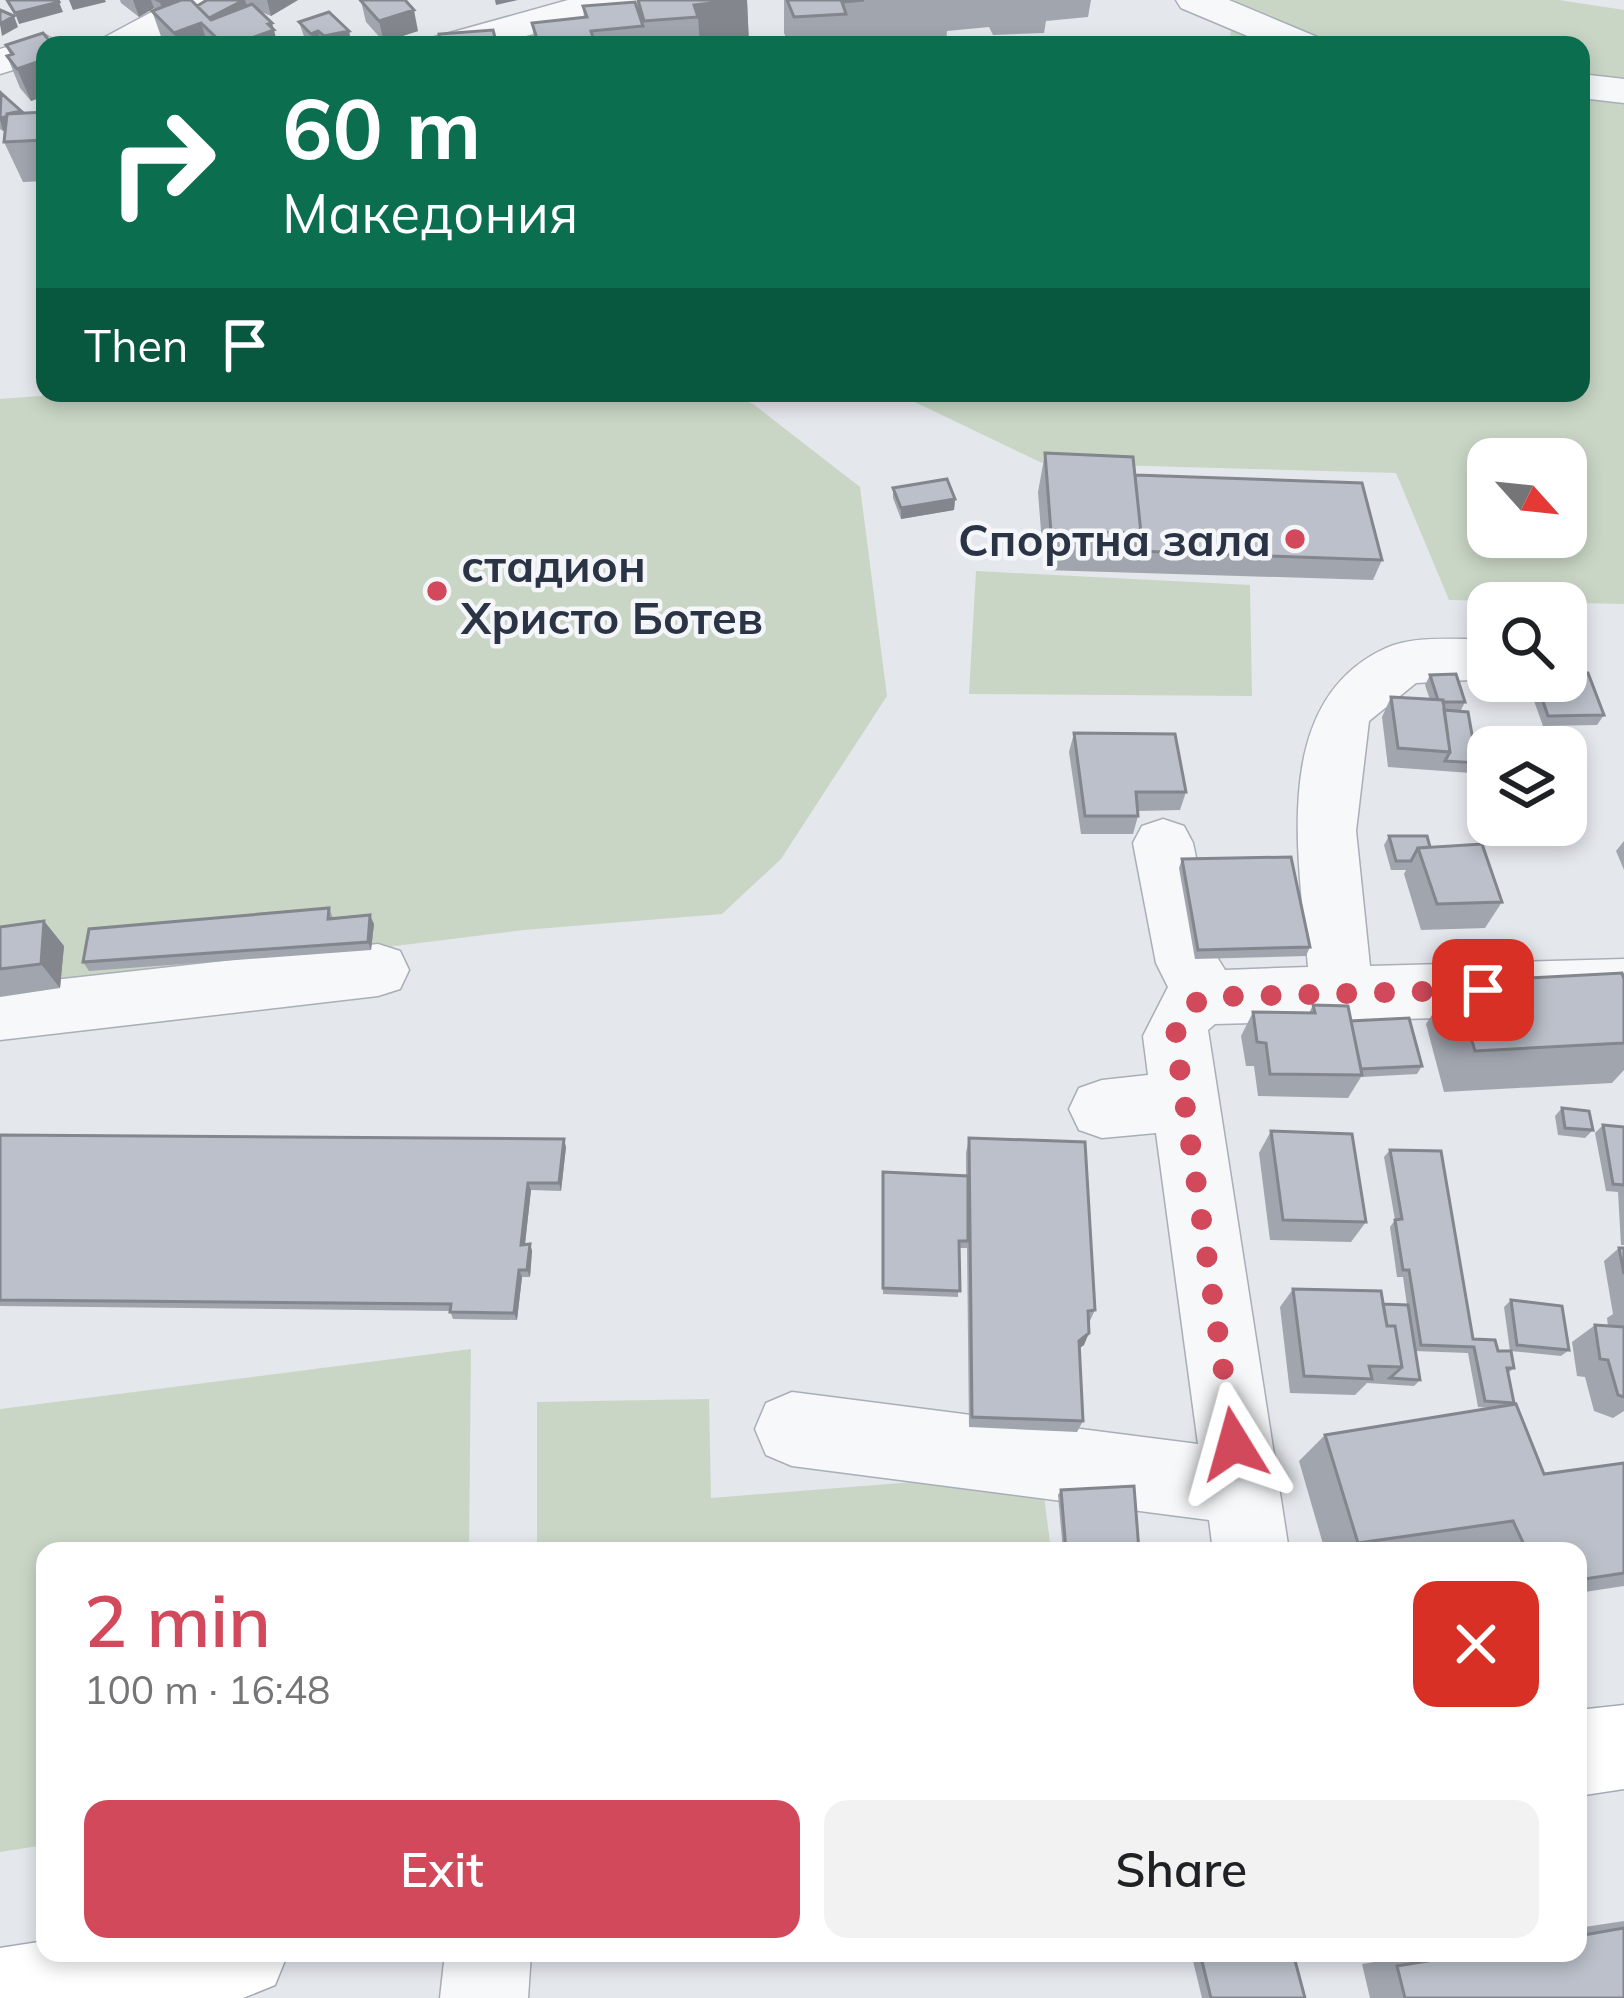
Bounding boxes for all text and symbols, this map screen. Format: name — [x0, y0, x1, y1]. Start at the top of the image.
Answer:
text: 60 m — [282, 75, 481, 180]
icon: right — [84, 84, 240, 240]
text: Македония — [282, 179, 579, 247]
icon: arrive — [212, 312, 278, 378]
text: Then — [84, 317, 188, 373]
north arrow — [1467, 438, 1587, 558]
map controls — [1467, 438, 1587, 846]
place label: Спортна зала — [958, 511, 1271, 567]
marker: Спортна зала — [1282, 526, 1308, 552]
place label: стадион Христо Ботев — [460, 537, 763, 645]
marker: стадион Христо Ботев — [424, 578, 450, 604]
button: search — [1467, 582, 1587, 702]
button: layers — [1467, 726, 1587, 846]
pin — [1432, 939, 1534, 1041]
icon: arrive — [1450, 957, 1516, 1023]
position arrow — [1171, 1381, 1297, 1507]
text: 2 min — [84, 1575, 271, 1665]
button: close — [1413, 1581, 1539, 1707]
text: 100 m · 16:48 — [84, 1665, 330, 1714]
button: Exit — [84, 1800, 800, 1938]
button: Share — [824, 1800, 1539, 1938]

